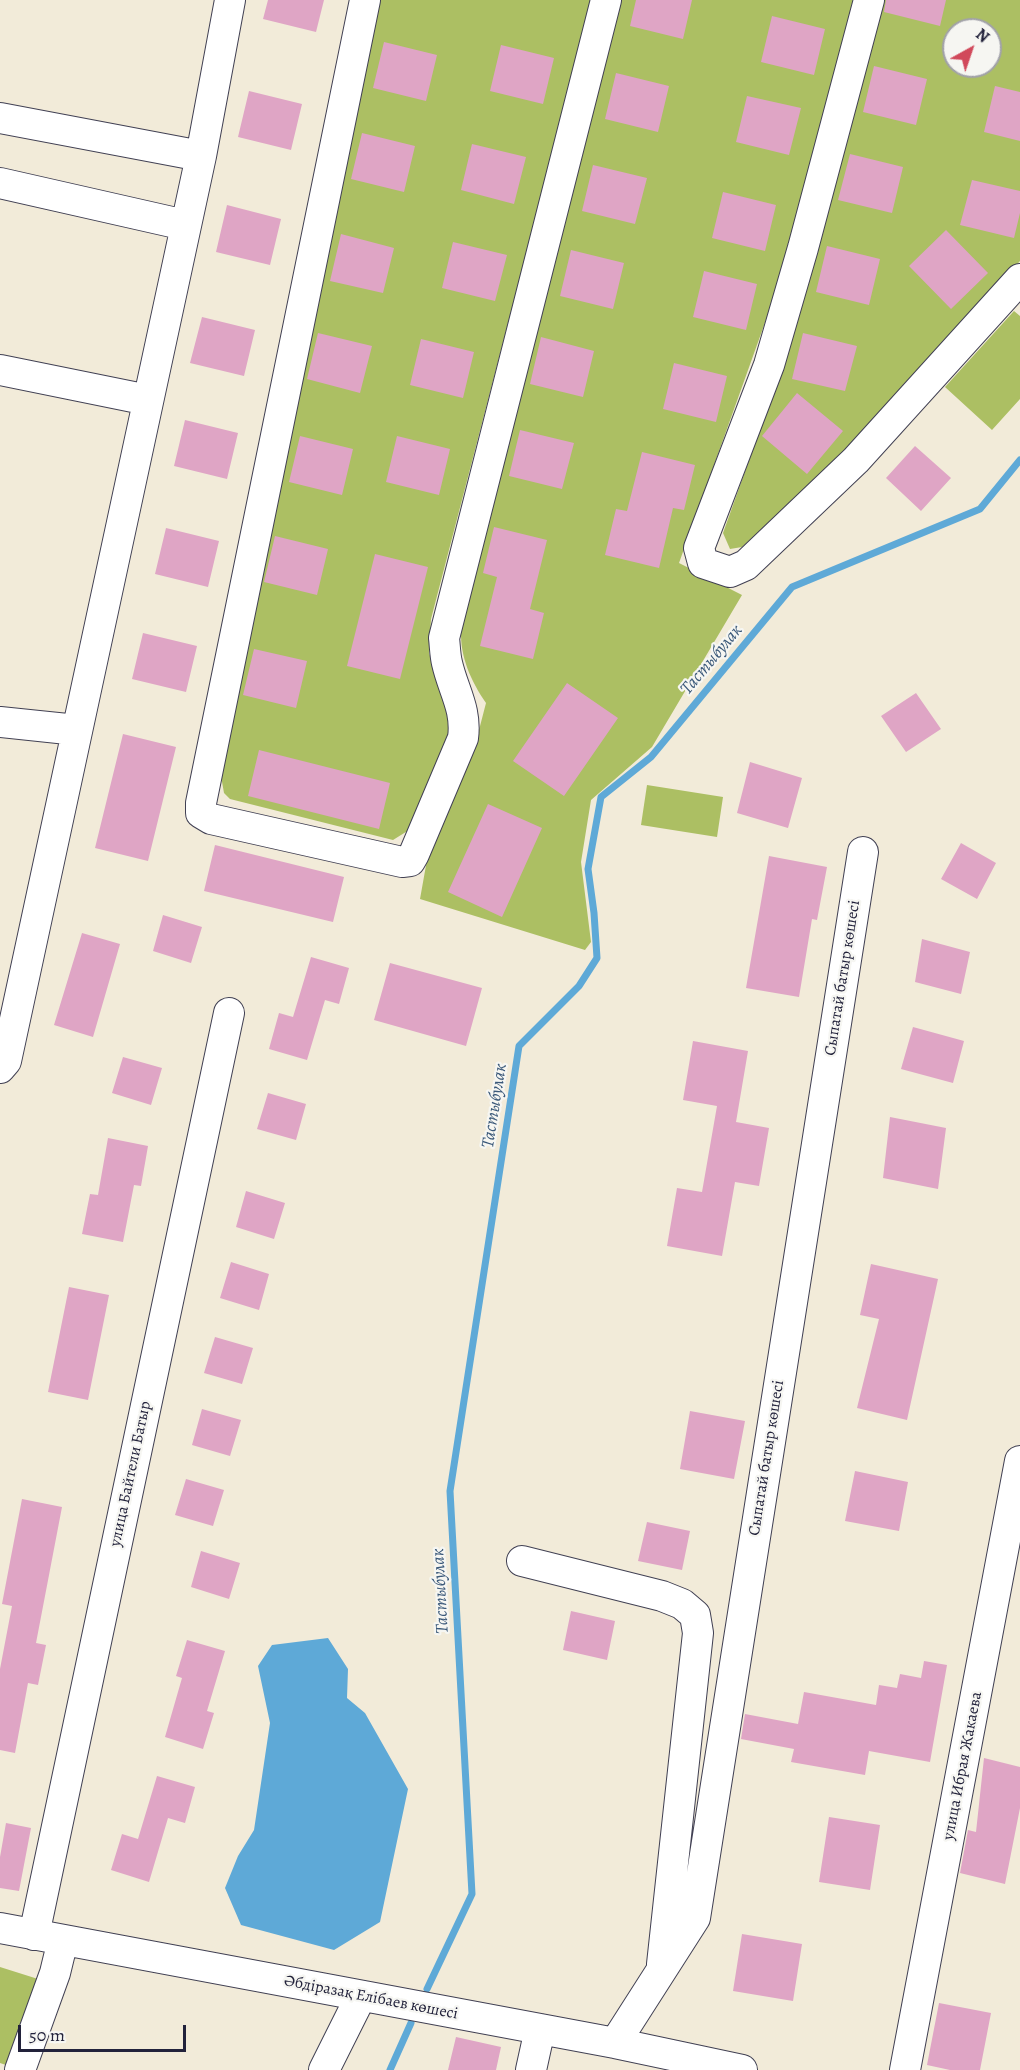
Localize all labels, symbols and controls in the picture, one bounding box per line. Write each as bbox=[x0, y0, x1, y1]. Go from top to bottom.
north arrow bbox=[942, 18, 1002, 78]
text: N bbox=[971, 24, 994, 48]
water label: Тастыбулак bbox=[676, 620, 748, 700]
street label: Сыпатай батыр көшесі bbox=[821, 899, 865, 1057]
water label: Тастыбулак bbox=[478, 1062, 512, 1150]
street label: Сыпатай батыр көшесі bbox=[745, 1379, 789, 1537]
street label: улица Байтели Батыр bbox=[106, 1399, 156, 1549]
water label: Тастыбулак bbox=[428, 1548, 454, 1634]
street label: улица Ибрая Жакаева bbox=[939, 1690, 987, 1842]
street label: Әбдіразақ Елібаев көшесі bbox=[282, 1972, 460, 2024]
scale bar bbox=[21, 2013, 189, 2051]
text: 50 m bbox=[29, 2023, 65, 2047]

